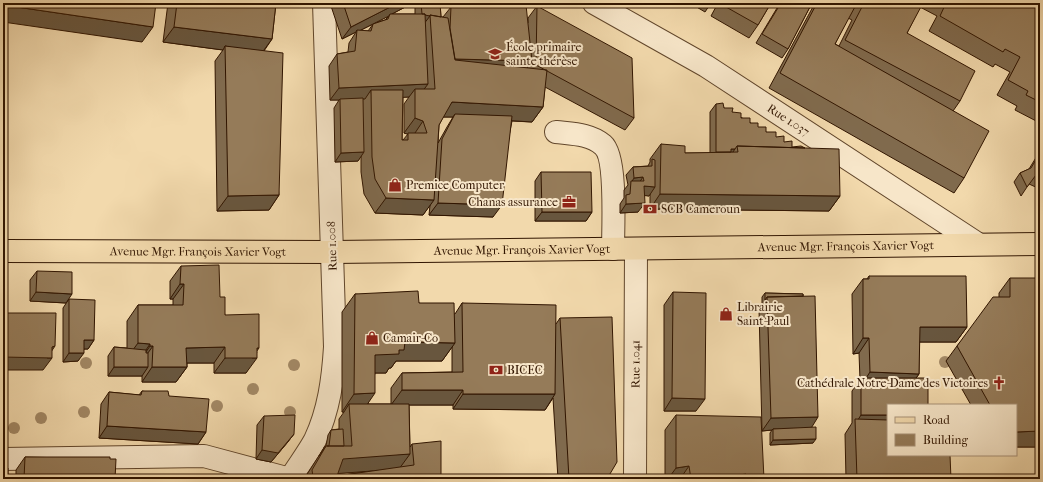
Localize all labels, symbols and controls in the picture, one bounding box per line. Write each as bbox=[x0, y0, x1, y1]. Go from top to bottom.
place label: École primaire sainte thérèse bbox=[506, 39, 582, 68]
school or university icon: École primaire sainte thérèse bbox=[487, 46, 503, 62]
street label: Rue 1.037 bbox=[765, 101, 812, 139]
shop icon: Premice Computer bbox=[387, 177, 403, 193]
place label: Premice Computer bbox=[406, 178, 505, 192]
office icon: Chanas assurance bbox=[561, 194, 577, 210]
place label: Chanas assurance bbox=[468, 195, 558, 209]
bank icon: SCB Cameroun bbox=[642, 201, 658, 217]
place label: SCB Cameroun bbox=[661, 202, 740, 216]
street label: Rue 1.008 bbox=[324, 221, 340, 271]
street label: Avenue Mgr. François Xavier Vogt bbox=[757, 238, 935, 254]
street label: Avenue Mgr. François Xavier Vogt bbox=[433, 242, 611, 258]
street label: Avenue Mgr. François Xavier Vogt bbox=[109, 244, 287, 260]
place label: Librairie Saint-Paul bbox=[737, 300, 790, 328]
shop icon: Librairie Saint-Paul bbox=[718, 306, 734, 322]
shop icon: Camair-Co bbox=[364, 330, 380, 346]
place label: Camair-Co bbox=[383, 331, 438, 345]
street label: Rue 1.041 bbox=[628, 340, 643, 388]
bank icon: BICEC bbox=[488, 362, 504, 378]
place label: BICEC bbox=[507, 363, 543, 377]
church icon: Cathédrale Notre-Dame des Victoires bbox=[991, 375, 1007, 391]
place label: Cathédrale Notre-Dame des Victoires bbox=[797, 376, 989, 390]
legend bbox=[887, 404, 1017, 456]
text: Road bbox=[923, 413, 950, 427]
text: Building bbox=[923, 433, 968, 447]

